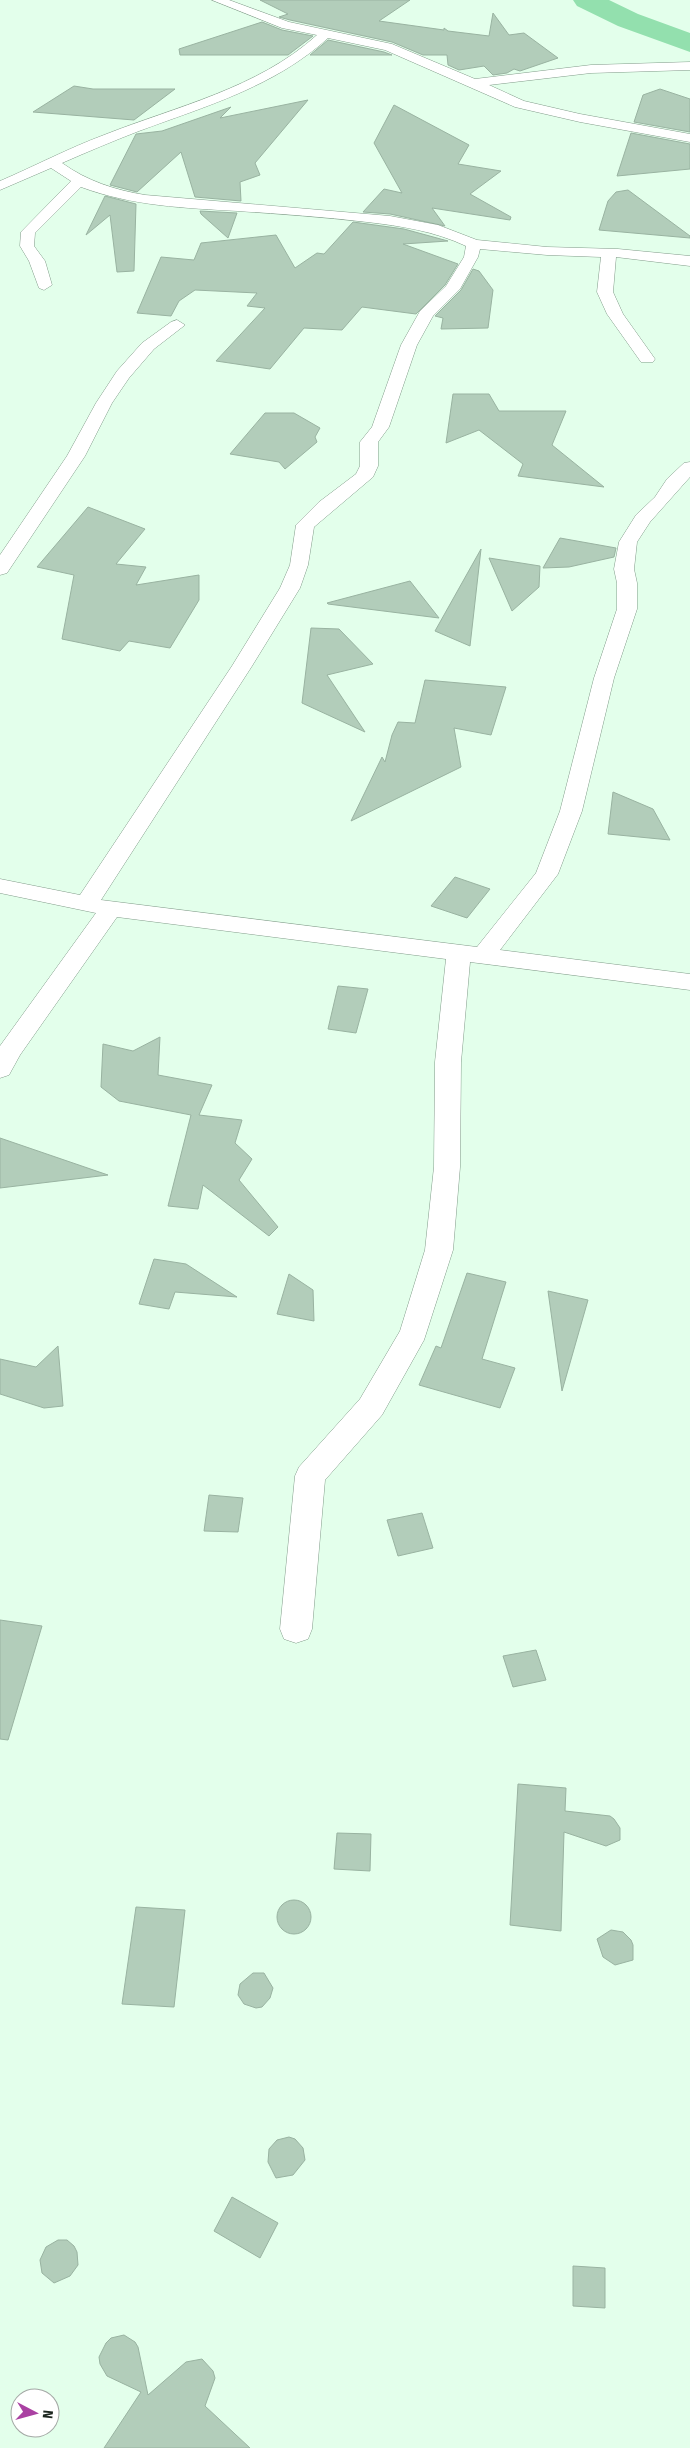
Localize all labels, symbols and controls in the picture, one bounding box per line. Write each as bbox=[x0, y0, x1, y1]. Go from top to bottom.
north arrow bbox=[10, 2388, 60, 2438]
text: N bbox=[39, 2409, 56, 2419]

